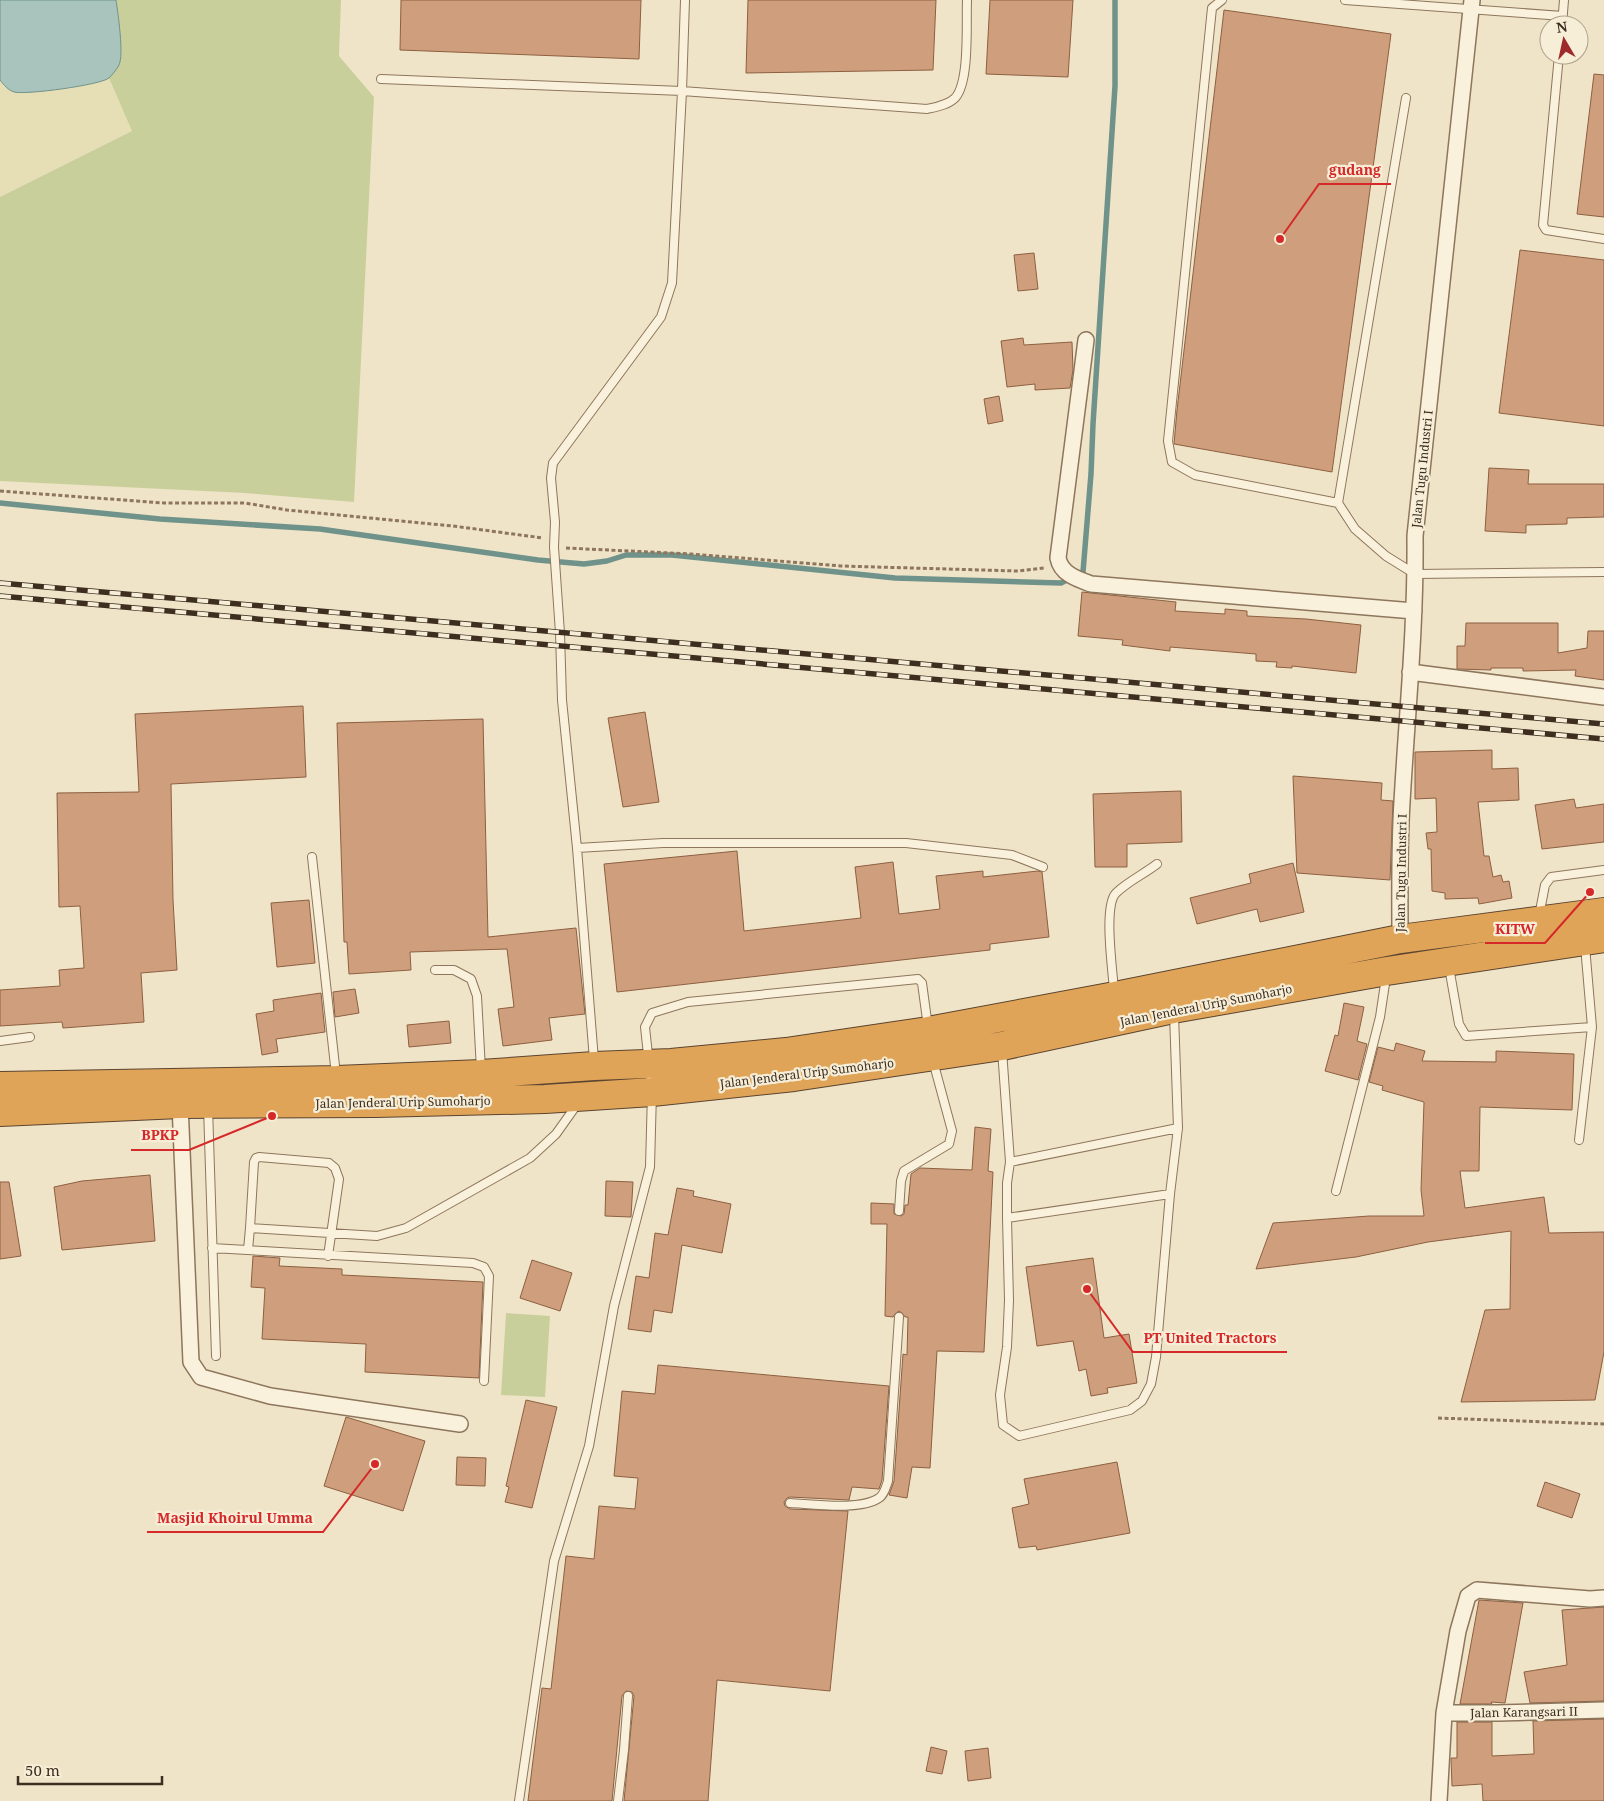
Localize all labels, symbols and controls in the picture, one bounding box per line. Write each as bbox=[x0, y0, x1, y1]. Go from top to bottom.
north arrow bbox=[1539, 15, 1589, 65]
text: N bbox=[1555, 16, 1569, 37]
callout: gudang bbox=[1319, 155, 1391, 184]
text: gudang bbox=[1329, 160, 1381, 179]
street label: Jalan Tugu Industri I bbox=[1407, 409, 1437, 530]
street label: Jalan Tugu Industri I bbox=[1391, 814, 1411, 933]
callout: KITW bbox=[1485, 914, 1545, 943]
text: KITW bbox=[1495, 919, 1535, 938]
street label: Jalan Jenderal Urip Sumoharjo bbox=[1117, 980, 1294, 1030]
street label: Jalan Jenderal Urip Sumoharjo bbox=[718, 1054, 895, 1092]
street label: Jalan Jenderal Urip Sumoharjo bbox=[314, 1092, 491, 1112]
callout: BPKP bbox=[131, 1121, 189, 1150]
text: BPKP bbox=[141, 1125, 179, 1144]
callout: PT United Tractors bbox=[1133, 1323, 1287, 1352]
text: PT United Tractors bbox=[1143, 1328, 1277, 1347]
callout: Masjid Khoirul Umma bbox=[147, 1503, 323, 1532]
text: Masjid Khoirul Umma bbox=[157, 1508, 313, 1527]
street label: Jalan Karangsari II bbox=[1469, 1703, 1578, 1721]
scale bar bbox=[18, 1754, 161, 1786]
text: 50 m bbox=[25, 1760, 60, 1780]

